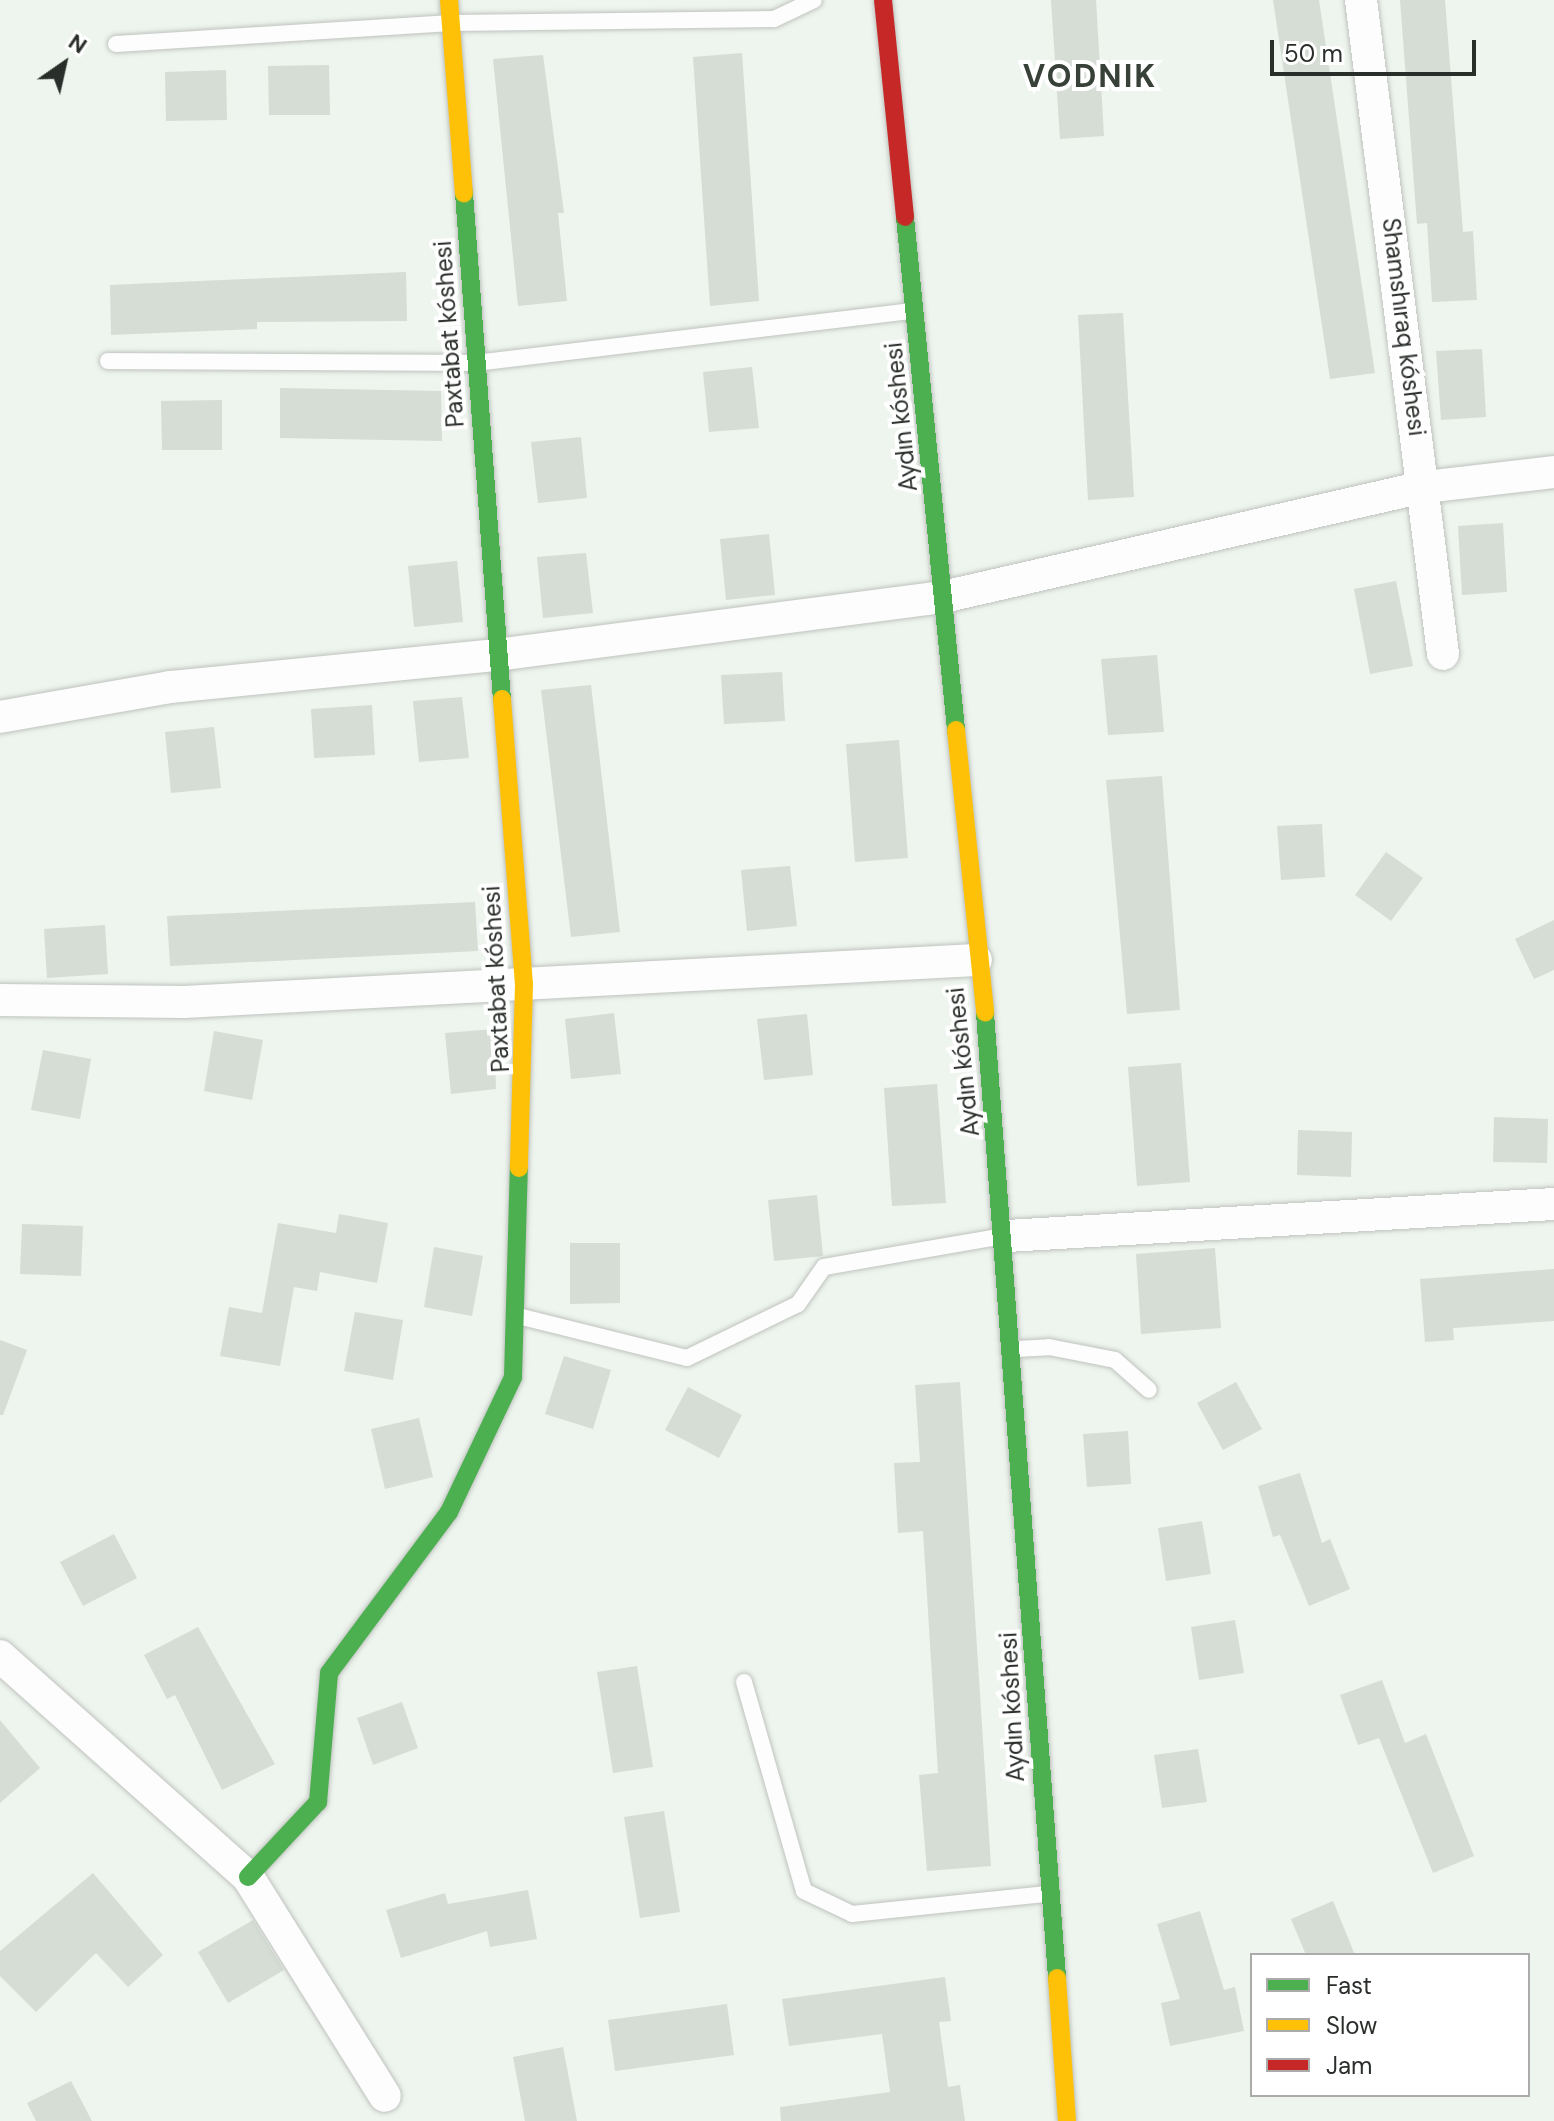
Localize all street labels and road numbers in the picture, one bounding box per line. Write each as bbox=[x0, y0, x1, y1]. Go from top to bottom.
street label: Shamshıraq kóshesi bbox=[1376, 216, 1432, 438]
street label: Paxtabat kóshesi bbox=[428, 240, 470, 428]
street label: Aydın kóshesi bbox=[879, 341, 923, 493]
street label: Paxtabat kóshesi bbox=[477, 885, 515, 1073]
street label: Aydın kóshesi bbox=[941, 986, 985, 1138]
street label: Aydın kóshesi bbox=[994, 1631, 1030, 1783]

